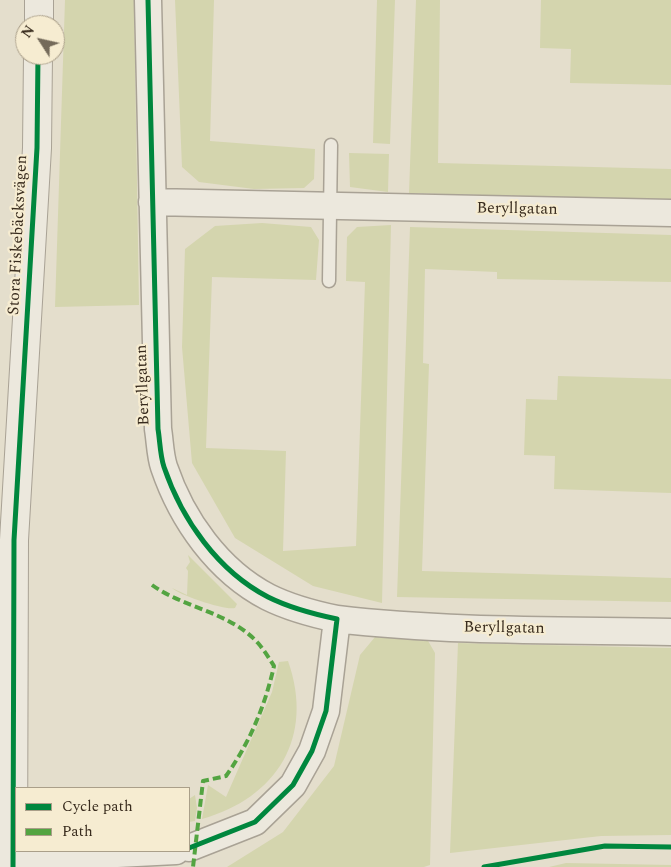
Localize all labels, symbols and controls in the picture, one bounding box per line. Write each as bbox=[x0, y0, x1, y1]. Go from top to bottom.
north arrow bbox=[15, 15, 65, 65]
text: N bbox=[16, 21, 40, 42]
street label: Stora Fiskebäcksvägen bbox=[5, 154, 33, 316]
street label: Beryllgatan bbox=[476, 200, 558, 220]
street label: Beryllgatan bbox=[133, 344, 155, 426]
street label: Beryllgatan bbox=[463, 619, 545, 639]
legend bbox=[15, 787, 190, 852]
text: Cycle path bbox=[62, 795, 133, 818]
text: Path bbox=[62, 820, 93, 843]

